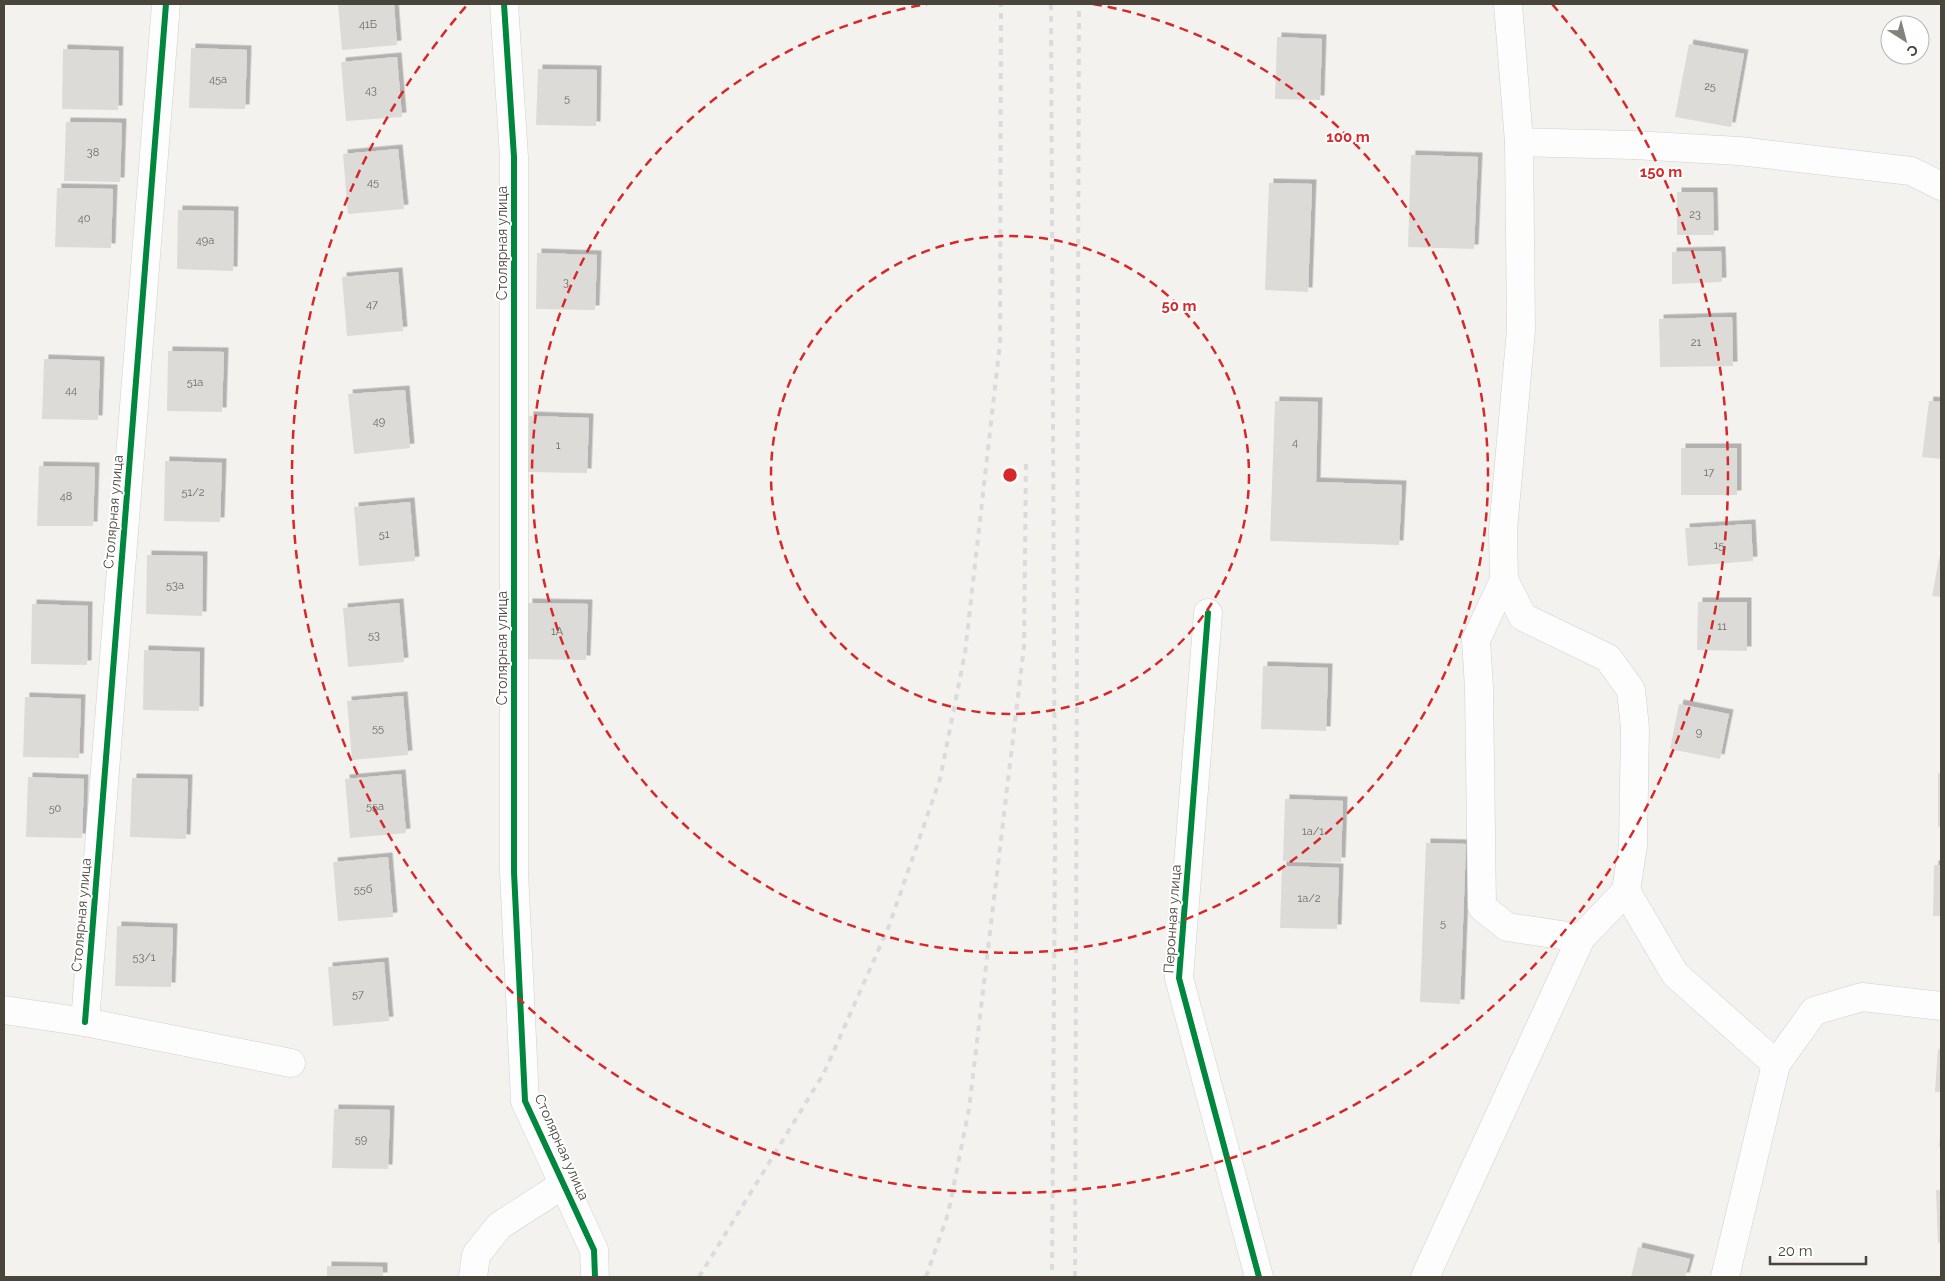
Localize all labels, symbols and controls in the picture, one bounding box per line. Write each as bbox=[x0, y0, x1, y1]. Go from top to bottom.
north arrow bbox=[1880, 15, 1930, 65]
house number: 41Б bbox=[359, 18, 377, 31]
text: С bbox=[1904, 41, 1921, 60]
house number: 45а bbox=[209, 73, 227, 86]
house number: 25 bbox=[1704, 80, 1716, 93]
house number: 43 bbox=[365, 84, 377, 97]
house number: 5 bbox=[564, 92, 570, 105]
text: 100 m bbox=[1326, 128, 1370, 146]
house number: 38 bbox=[87, 146, 99, 159]
text: 150 m bbox=[1640, 163, 1682, 181]
house number: 45 bbox=[367, 176, 379, 189]
street label: Столярная улица bbox=[494, 186, 510, 300]
house number: 23 bbox=[1689, 208, 1701, 221]
house number: 40 bbox=[78, 212, 91, 225]
house number: 49а bbox=[196, 234, 214, 247]
house number: 3 bbox=[563, 276, 569, 289]
text: 50 m bbox=[1161, 297, 1197, 315]
house number: 47 bbox=[366, 298, 378, 311]
house number: 21 bbox=[1691, 336, 1702, 349]
house number: 51а bbox=[187, 376, 203, 389]
house number: 44 bbox=[65, 384, 77, 397]
house number: 49 bbox=[373, 415, 385, 428]
house number: 4 bbox=[1292, 436, 1298, 449]
house number: 1 bbox=[556, 439, 561, 452]
street label: Столярная улица bbox=[100, 454, 126, 570]
centre of rings bbox=[1001, 466, 1019, 484]
house number: 17 bbox=[1704, 466, 1714, 479]
house number: 51/2 bbox=[182, 486, 205, 499]
house number: 48 bbox=[60, 490, 72, 503]
house number: 51 bbox=[379, 528, 390, 541]
house number: 15 bbox=[1714, 539, 1724, 552]
house number: 53а bbox=[166, 579, 184, 592]
street label: Столярная улица bbox=[494, 591, 510, 705]
house number: 11 bbox=[1717, 620, 1727, 633]
house number: 1А bbox=[551, 625, 564, 638]
house number: 53 bbox=[368, 629, 380, 642]
house number: 55 bbox=[372, 722, 384, 735]
house number: 9 bbox=[1696, 726, 1702, 739]
house number: 55а bbox=[366, 800, 384, 813]
house number: 50 bbox=[49, 802, 62, 815]
house number: 1а/1 bbox=[1302, 825, 1324, 838]
street label: Столярная улица bbox=[68, 857, 94, 973]
street label: Перонная улица bbox=[1160, 864, 1184, 974]
house number: 55б bbox=[354, 883, 373, 896]
house number: 1а/2 bbox=[1298, 892, 1321, 905]
house number: 5 bbox=[1440, 917, 1446, 930]
house number: 53/1 bbox=[133, 951, 156, 964]
house number: 57 bbox=[352, 988, 364, 1001]
street label: Столярная улица bbox=[531, 1092, 593, 1202]
house number: 59 bbox=[355, 1133, 367, 1146]
scale bar bbox=[1770, 1234, 1866, 1266]
text: 20 m bbox=[1778, 1242, 1813, 1260]

